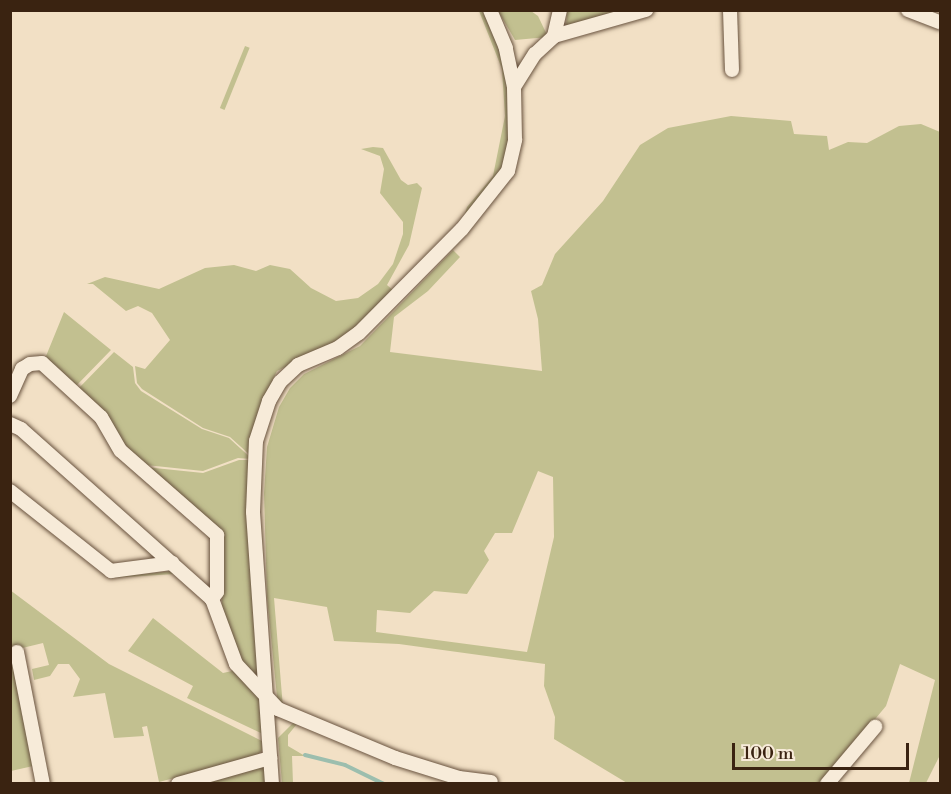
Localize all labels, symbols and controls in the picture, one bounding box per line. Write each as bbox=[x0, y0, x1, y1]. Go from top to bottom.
scale bar bbox=[735, 731, 912, 769]
text: 100 m bbox=[743, 742, 794, 765]

